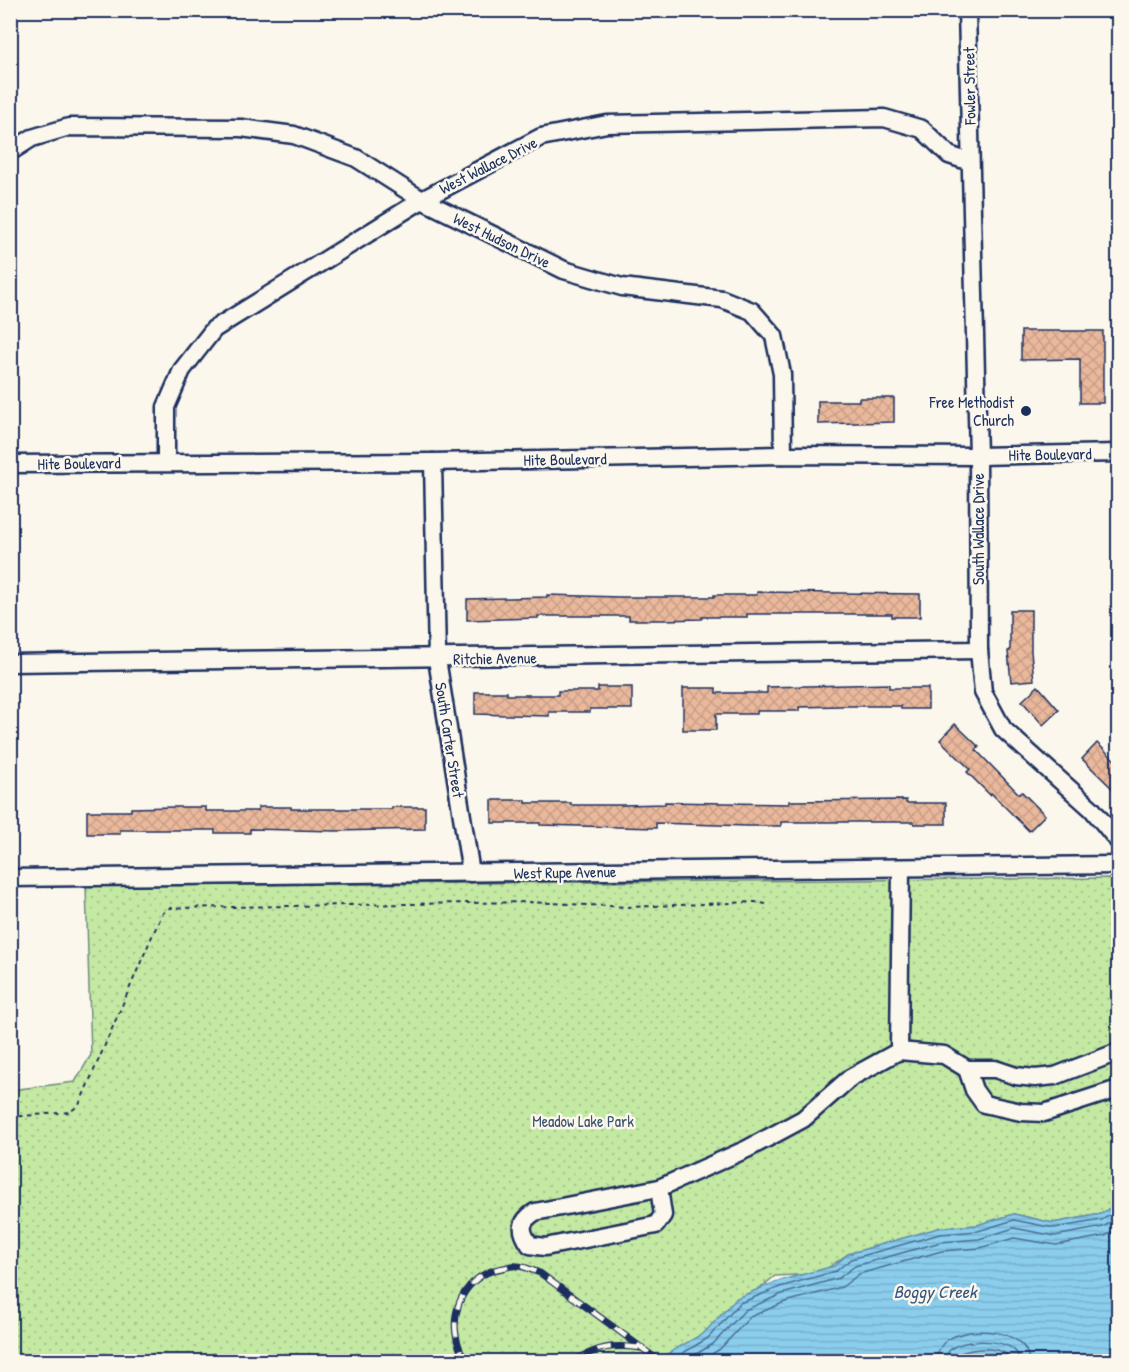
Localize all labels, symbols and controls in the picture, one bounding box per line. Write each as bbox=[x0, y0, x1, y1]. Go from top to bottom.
street label: Fowler Street bbox=[957, 47, 981, 126]
street label: West Wallace Drive bbox=[435, 131, 541, 199]
street label: West Hudson Drive bbox=[450, 207, 555, 273]
place label: Free Methodist Church bbox=[928, 391, 1014, 431]
marker: Free Methodist Church bbox=[1019, 404, 1033, 418]
street label: Hite Boulevard bbox=[1008, 442, 1092, 466]
street label: Hite Boulevard bbox=[523, 447, 607, 471]
street label: Hite Boulevard bbox=[37, 451, 121, 475]
street label: South Wallace Drive bbox=[967, 472, 989, 585]
street label: Ritchie Avenue bbox=[453, 646, 538, 670]
street label: South Carter Street bbox=[430, 681, 470, 800]
street label: West Rupe Avenue bbox=[513, 860, 617, 884]
park label: Meadow Lake Park bbox=[532, 1110, 634, 1132]
water label: Boggy Creek bbox=[894, 1279, 978, 1304]

